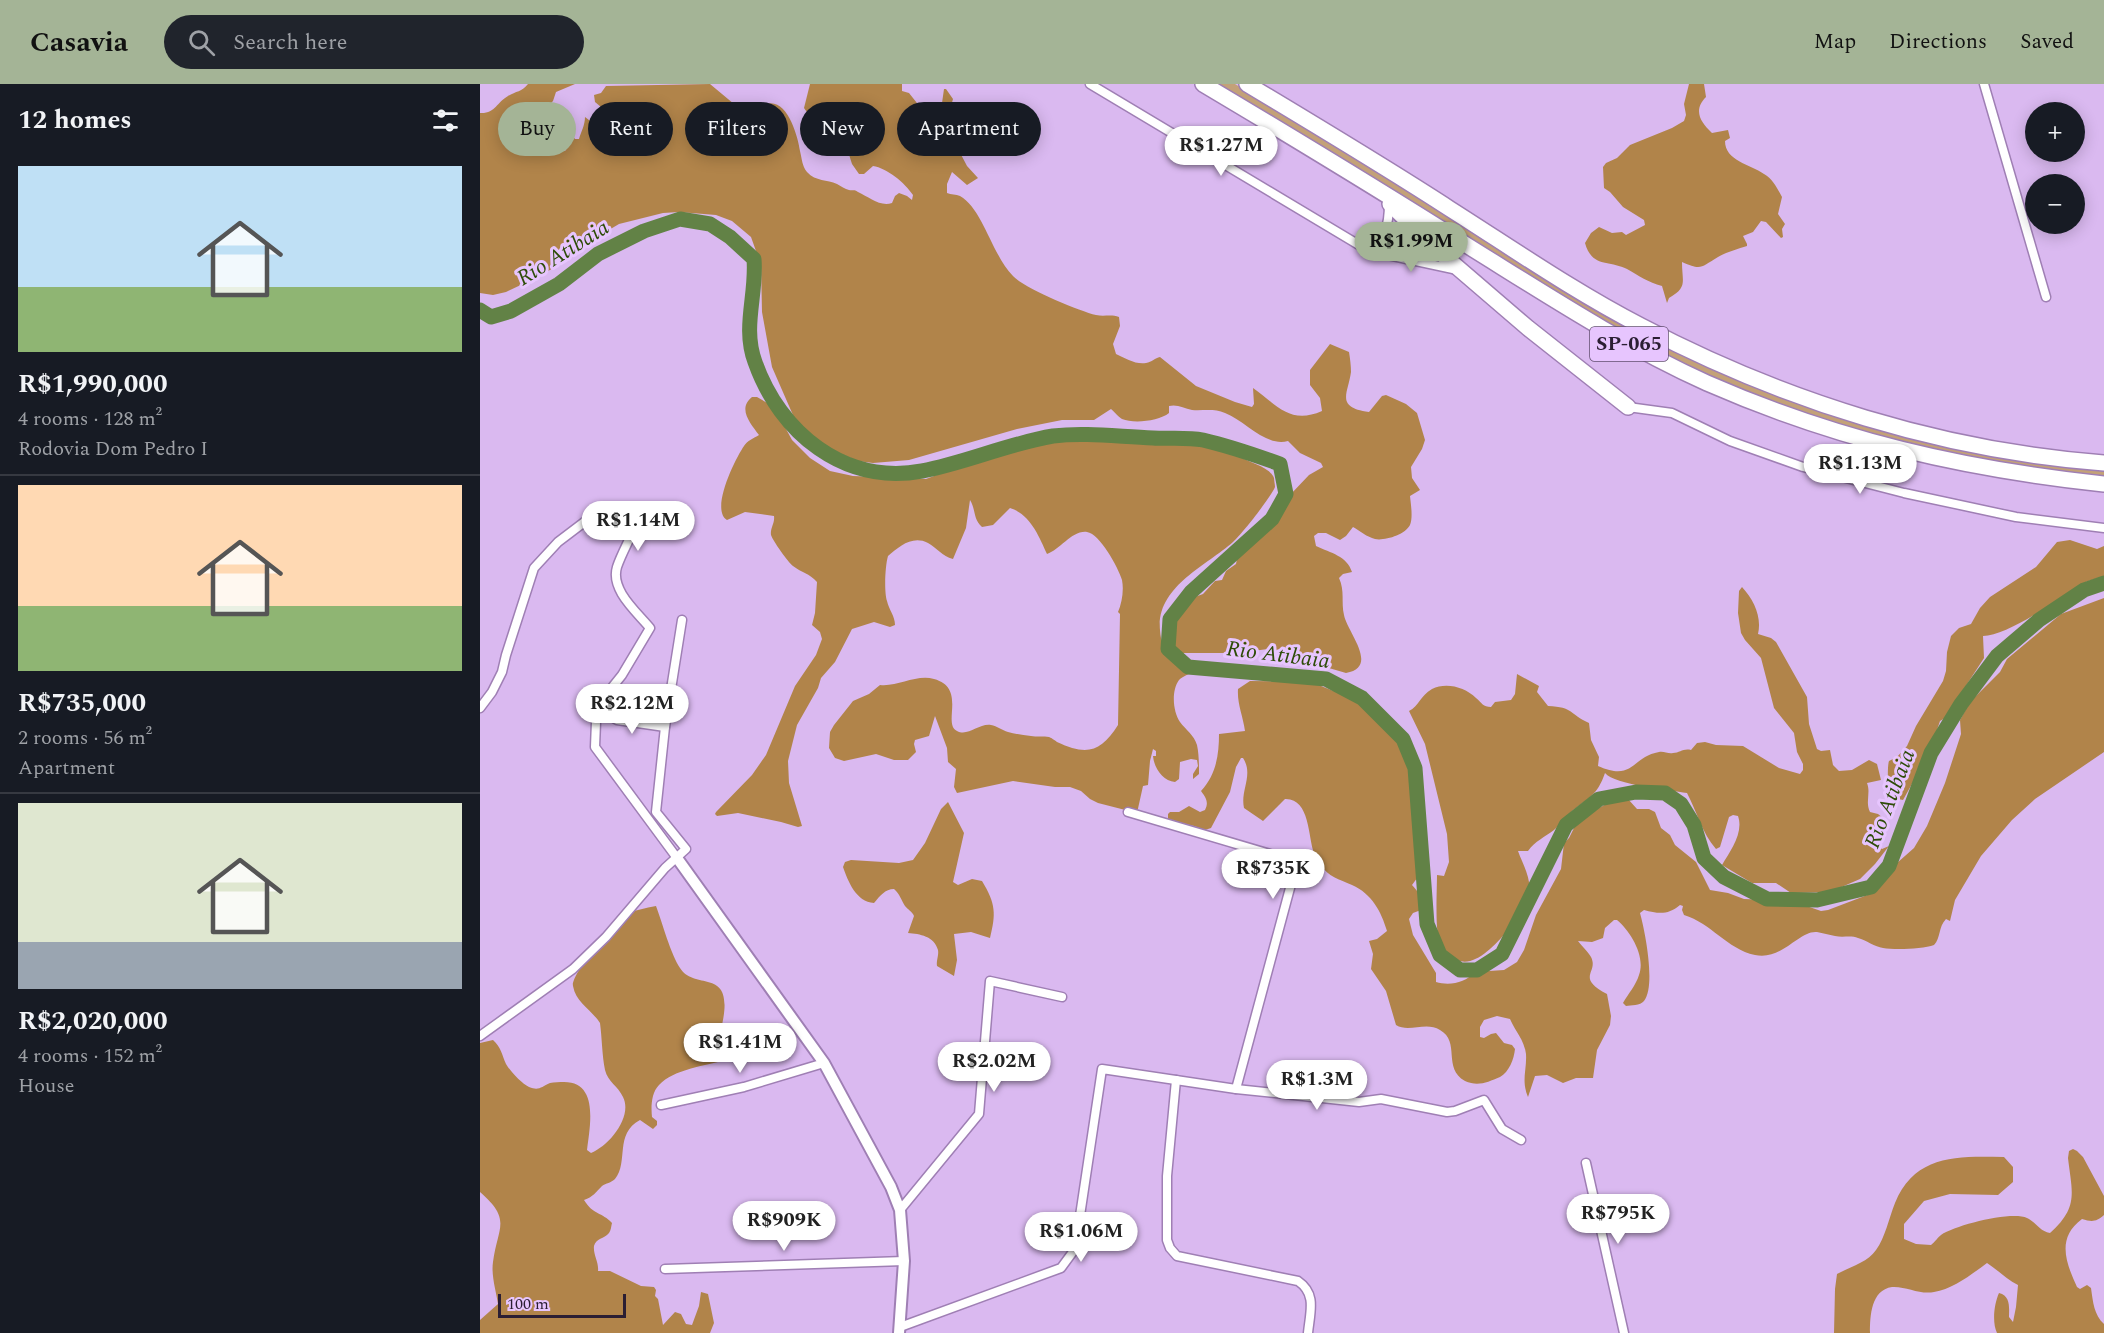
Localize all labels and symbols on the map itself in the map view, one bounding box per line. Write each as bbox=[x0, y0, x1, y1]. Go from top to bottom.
pin: R$1.27M bbox=[1166, 126, 1276, 177]
water label: Rio Atibaia bbox=[510, 211, 616, 295]
pin: R$1.99M bbox=[1356, 222, 1466, 273]
road number: SP-065 bbox=[1590, 327, 1668, 361]
pin: R$1.13M bbox=[1805, 444, 1915, 495]
pin: R$1.14M bbox=[583, 501, 693, 552]
water label: Rio Atibaia bbox=[1224, 632, 1332, 678]
pin: R$2.12M bbox=[577, 684, 687, 735]
water label: Rio Atibaia bbox=[1856, 745, 1924, 853]
pin: R$735K bbox=[1224, 849, 1322, 900]
pin: R$1.41M bbox=[685, 1023, 795, 1074]
pin: R$2.02M bbox=[939, 1042, 1049, 1093]
pin: R$1.3M bbox=[1268, 1060, 1366, 1111]
pin: R$795K bbox=[1569, 1194, 1667, 1245]
pin: R$909K bbox=[735, 1201, 833, 1252]
pin: R$1.06M bbox=[1026, 1212, 1136, 1263]
scale bar bbox=[498, 1291, 626, 1318]

